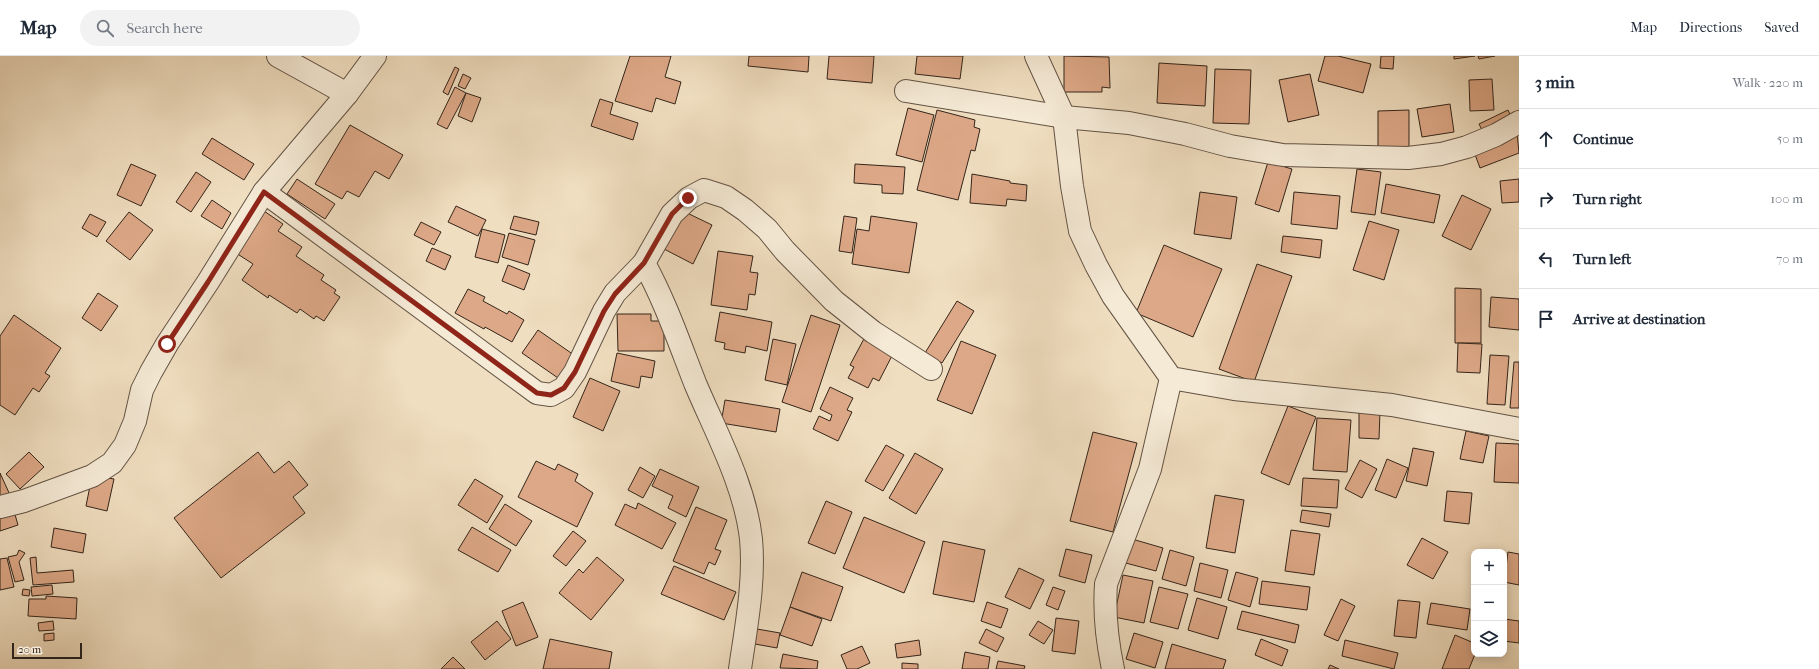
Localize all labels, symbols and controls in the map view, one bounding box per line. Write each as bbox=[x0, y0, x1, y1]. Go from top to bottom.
search box bbox=[80, 10, 360, 46]
text: Map bbox=[20, 17, 56, 39]
icon: search bbox=[94, 17, 116, 39]
text: Search here bbox=[126, 19, 203, 37]
text: Map bbox=[1630, 19, 1657, 36]
text: Directions bbox=[1679, 19, 1742, 36]
text: Saved bbox=[1764, 19, 1799, 36]
text: 3 min bbox=[1535, 72, 1575, 92]
text: Walk · 220 m bbox=[1732, 75, 1803, 90]
icon: ahead bbox=[1535, 128, 1557, 150]
text: Continue bbox=[1573, 130, 1633, 148]
text: 50 m bbox=[1777, 131, 1803, 146]
icon: right bbox=[1535, 188, 1557, 210]
route end bbox=[679, 189, 697, 207]
text: Turn right bbox=[1573, 190, 1642, 208]
text: 100 m bbox=[1770, 191, 1803, 206]
icon: left bbox=[1535, 248, 1557, 270]
text: Turn left bbox=[1573, 250, 1631, 268]
text: 70 m bbox=[1776, 251, 1803, 266]
icon: arrive bbox=[1535, 308, 1557, 330]
text: Arrive at destination bbox=[1573, 310, 1705, 328]
route start bbox=[158, 335, 176, 353]
map controls bbox=[1471, 549, 1507, 657]
button: + bbox=[1471, 549, 1507, 585]
button: − bbox=[1471, 585, 1507, 621]
button: layers bbox=[1471, 621, 1507, 657]
scale bar bbox=[12, 641, 82, 660]
text: 20 m bbox=[18, 643, 41, 656]

